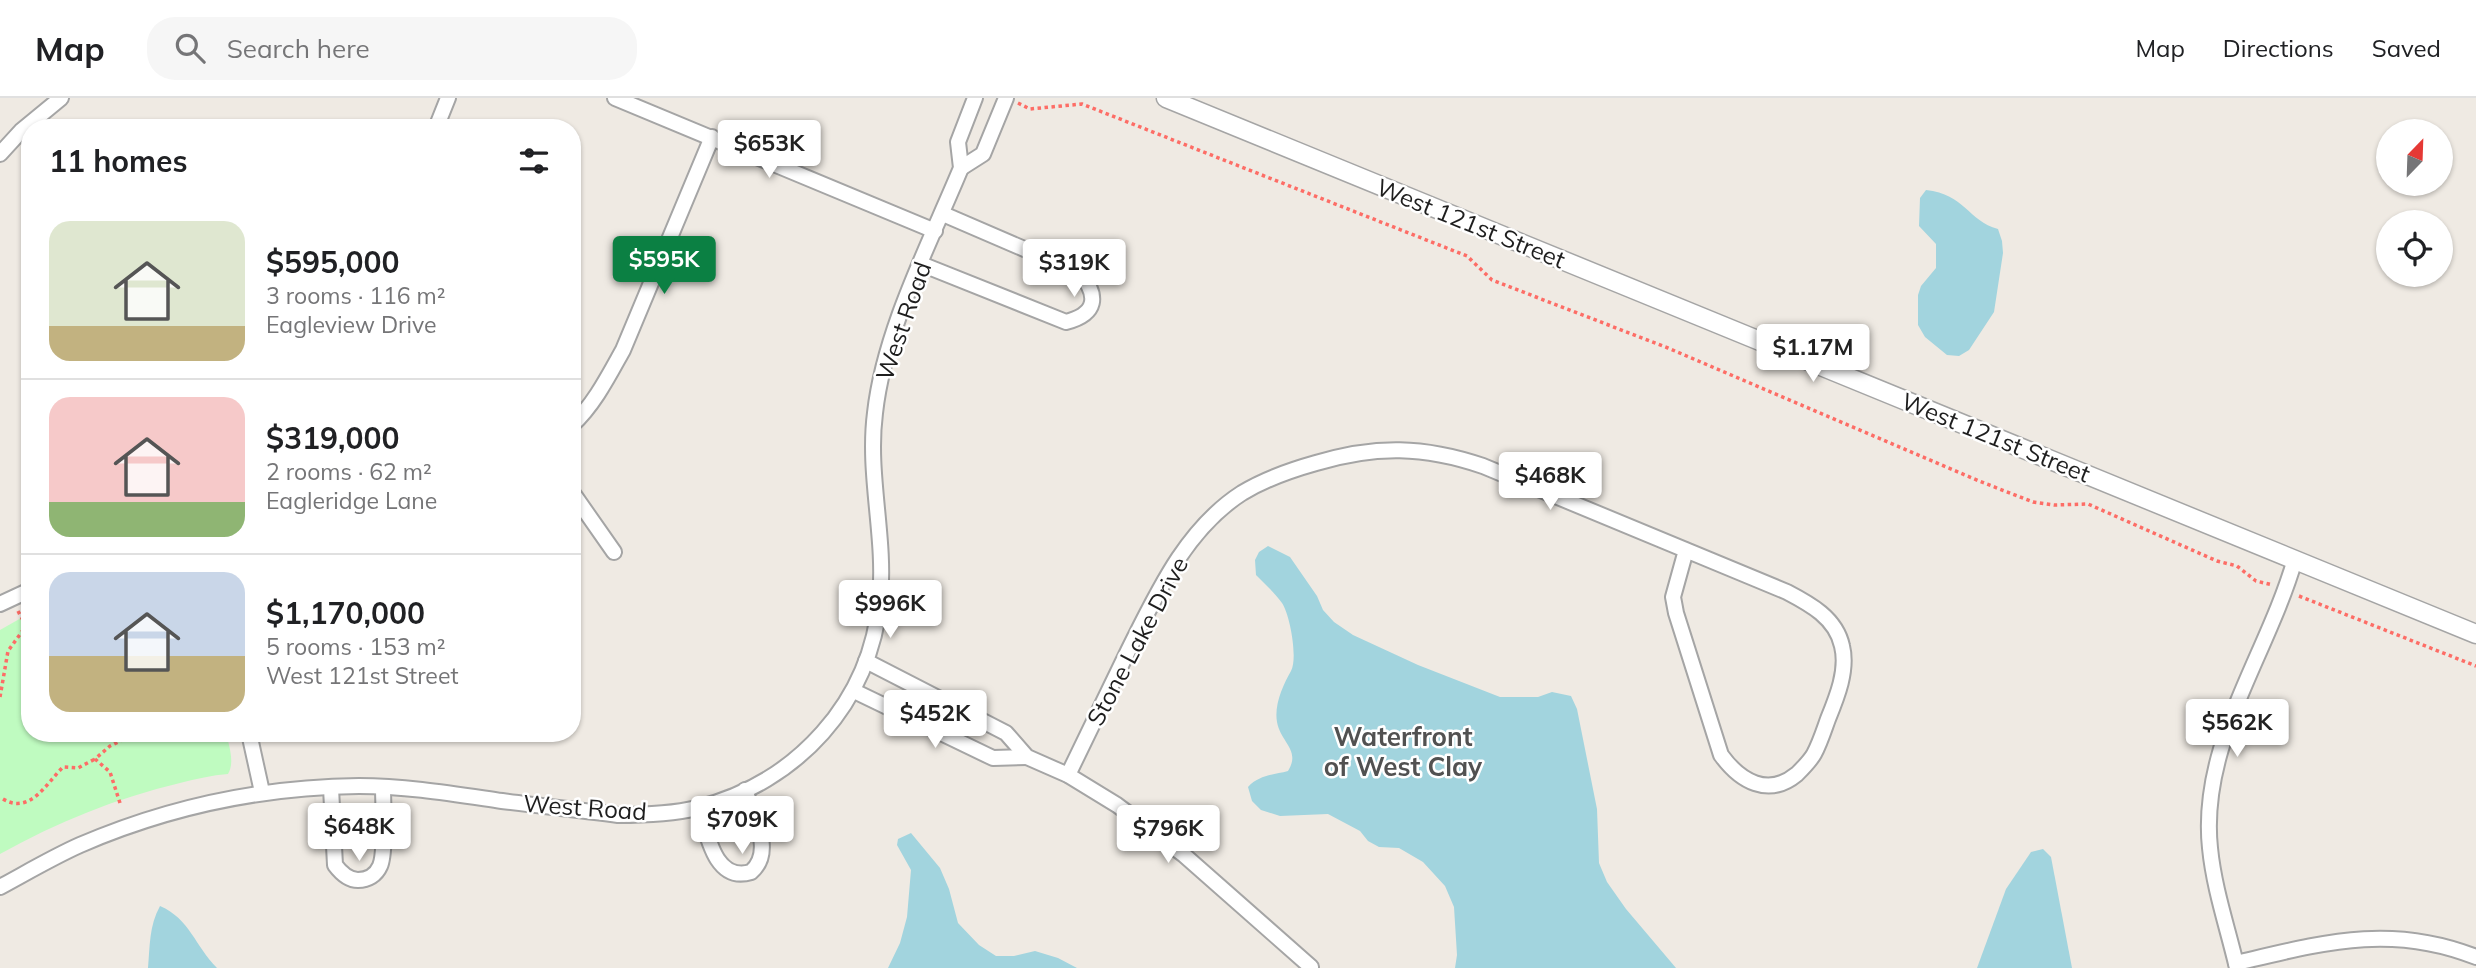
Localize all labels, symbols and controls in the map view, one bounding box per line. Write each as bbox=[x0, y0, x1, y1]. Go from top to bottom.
search box bbox=[147, 17, 637, 80]
text: Map bbox=[35, 28, 105, 69]
icon: search bbox=[171, 29, 209, 67]
text: Search here bbox=[227, 32, 370, 65]
text: Map bbox=[2135, 33, 2185, 63]
text: Directions bbox=[2223, 33, 2334, 63]
text: Saved bbox=[2372, 33, 2441, 63]
north arrow bbox=[2376, 119, 2454, 196]
map controls bbox=[2376, 119, 2453, 287]
pin: $653K bbox=[720, 120, 818, 180]
text: $653K bbox=[734, 128, 804, 157]
text: 11 homes bbox=[49, 142, 188, 180]
icon: filters bbox=[515, 142, 553, 180]
street label: West 121st Street bbox=[1372, 171, 1570, 275]
button: locate bbox=[2376, 210, 2453, 287]
pin: $595K bbox=[615, 236, 713, 296]
pin: $319K bbox=[1025, 240, 1123, 299]
text: $595,000 bbox=[266, 243, 399, 281]
text: $595K bbox=[629, 244, 699, 273]
text: $319K bbox=[1039, 247, 1109, 276]
icon: home bbox=[105, 249, 189, 333]
street label: West Road bbox=[869, 258, 937, 384]
text: 3 rooms · 116 m² bbox=[266, 281, 446, 310]
text: Eagleview Drive bbox=[266, 310, 436, 339]
pin: $1.17M bbox=[1756, 324, 1870, 384]
text: $1.17M bbox=[1773, 332, 1853, 361]
street label: West 121st Street bbox=[1897, 385, 2095, 489]
text: $319,000 bbox=[266, 419, 399, 457]
icon: home bbox=[105, 425, 189, 509]
pin: $468K bbox=[1501, 452, 1599, 512]
text: 2 rooms · 62 m² bbox=[266, 457, 432, 486]
text: $468K bbox=[1515, 460, 1585, 489]
text: Eagleridge Lane bbox=[266, 486, 437, 515]
street label: Stone Lake Drive bbox=[1080, 551, 1194, 731]
pin: $996K bbox=[841, 580, 939, 640]
text: $996K bbox=[855, 588, 925, 617]
text: $1,170,000 bbox=[266, 594, 425, 632]
icon: home bbox=[105, 600, 189, 684]
text: 5 rooms · 153 m² bbox=[266, 632, 446, 661]
text: West 121st Street bbox=[266, 661, 458, 690]
pin: $452K bbox=[886, 690, 984, 750]
text: $452K bbox=[900, 698, 970, 727]
pin: $562K bbox=[2188, 700, 2286, 759]
text: $562K bbox=[2202, 707, 2272, 736]
district label: Waterfront of West Clay bbox=[1324, 720, 1483, 783]
street label: West Road bbox=[522, 788, 648, 826]
pin: $709K bbox=[693, 796, 791, 856]
pin: $648K bbox=[310, 804, 408, 863]
text: $709K bbox=[707, 804, 777, 833]
pin: $796K bbox=[1119, 806, 1217, 865]
text: $648K bbox=[324, 811, 394, 840]
text: $796K bbox=[1133, 813, 1203, 842]

